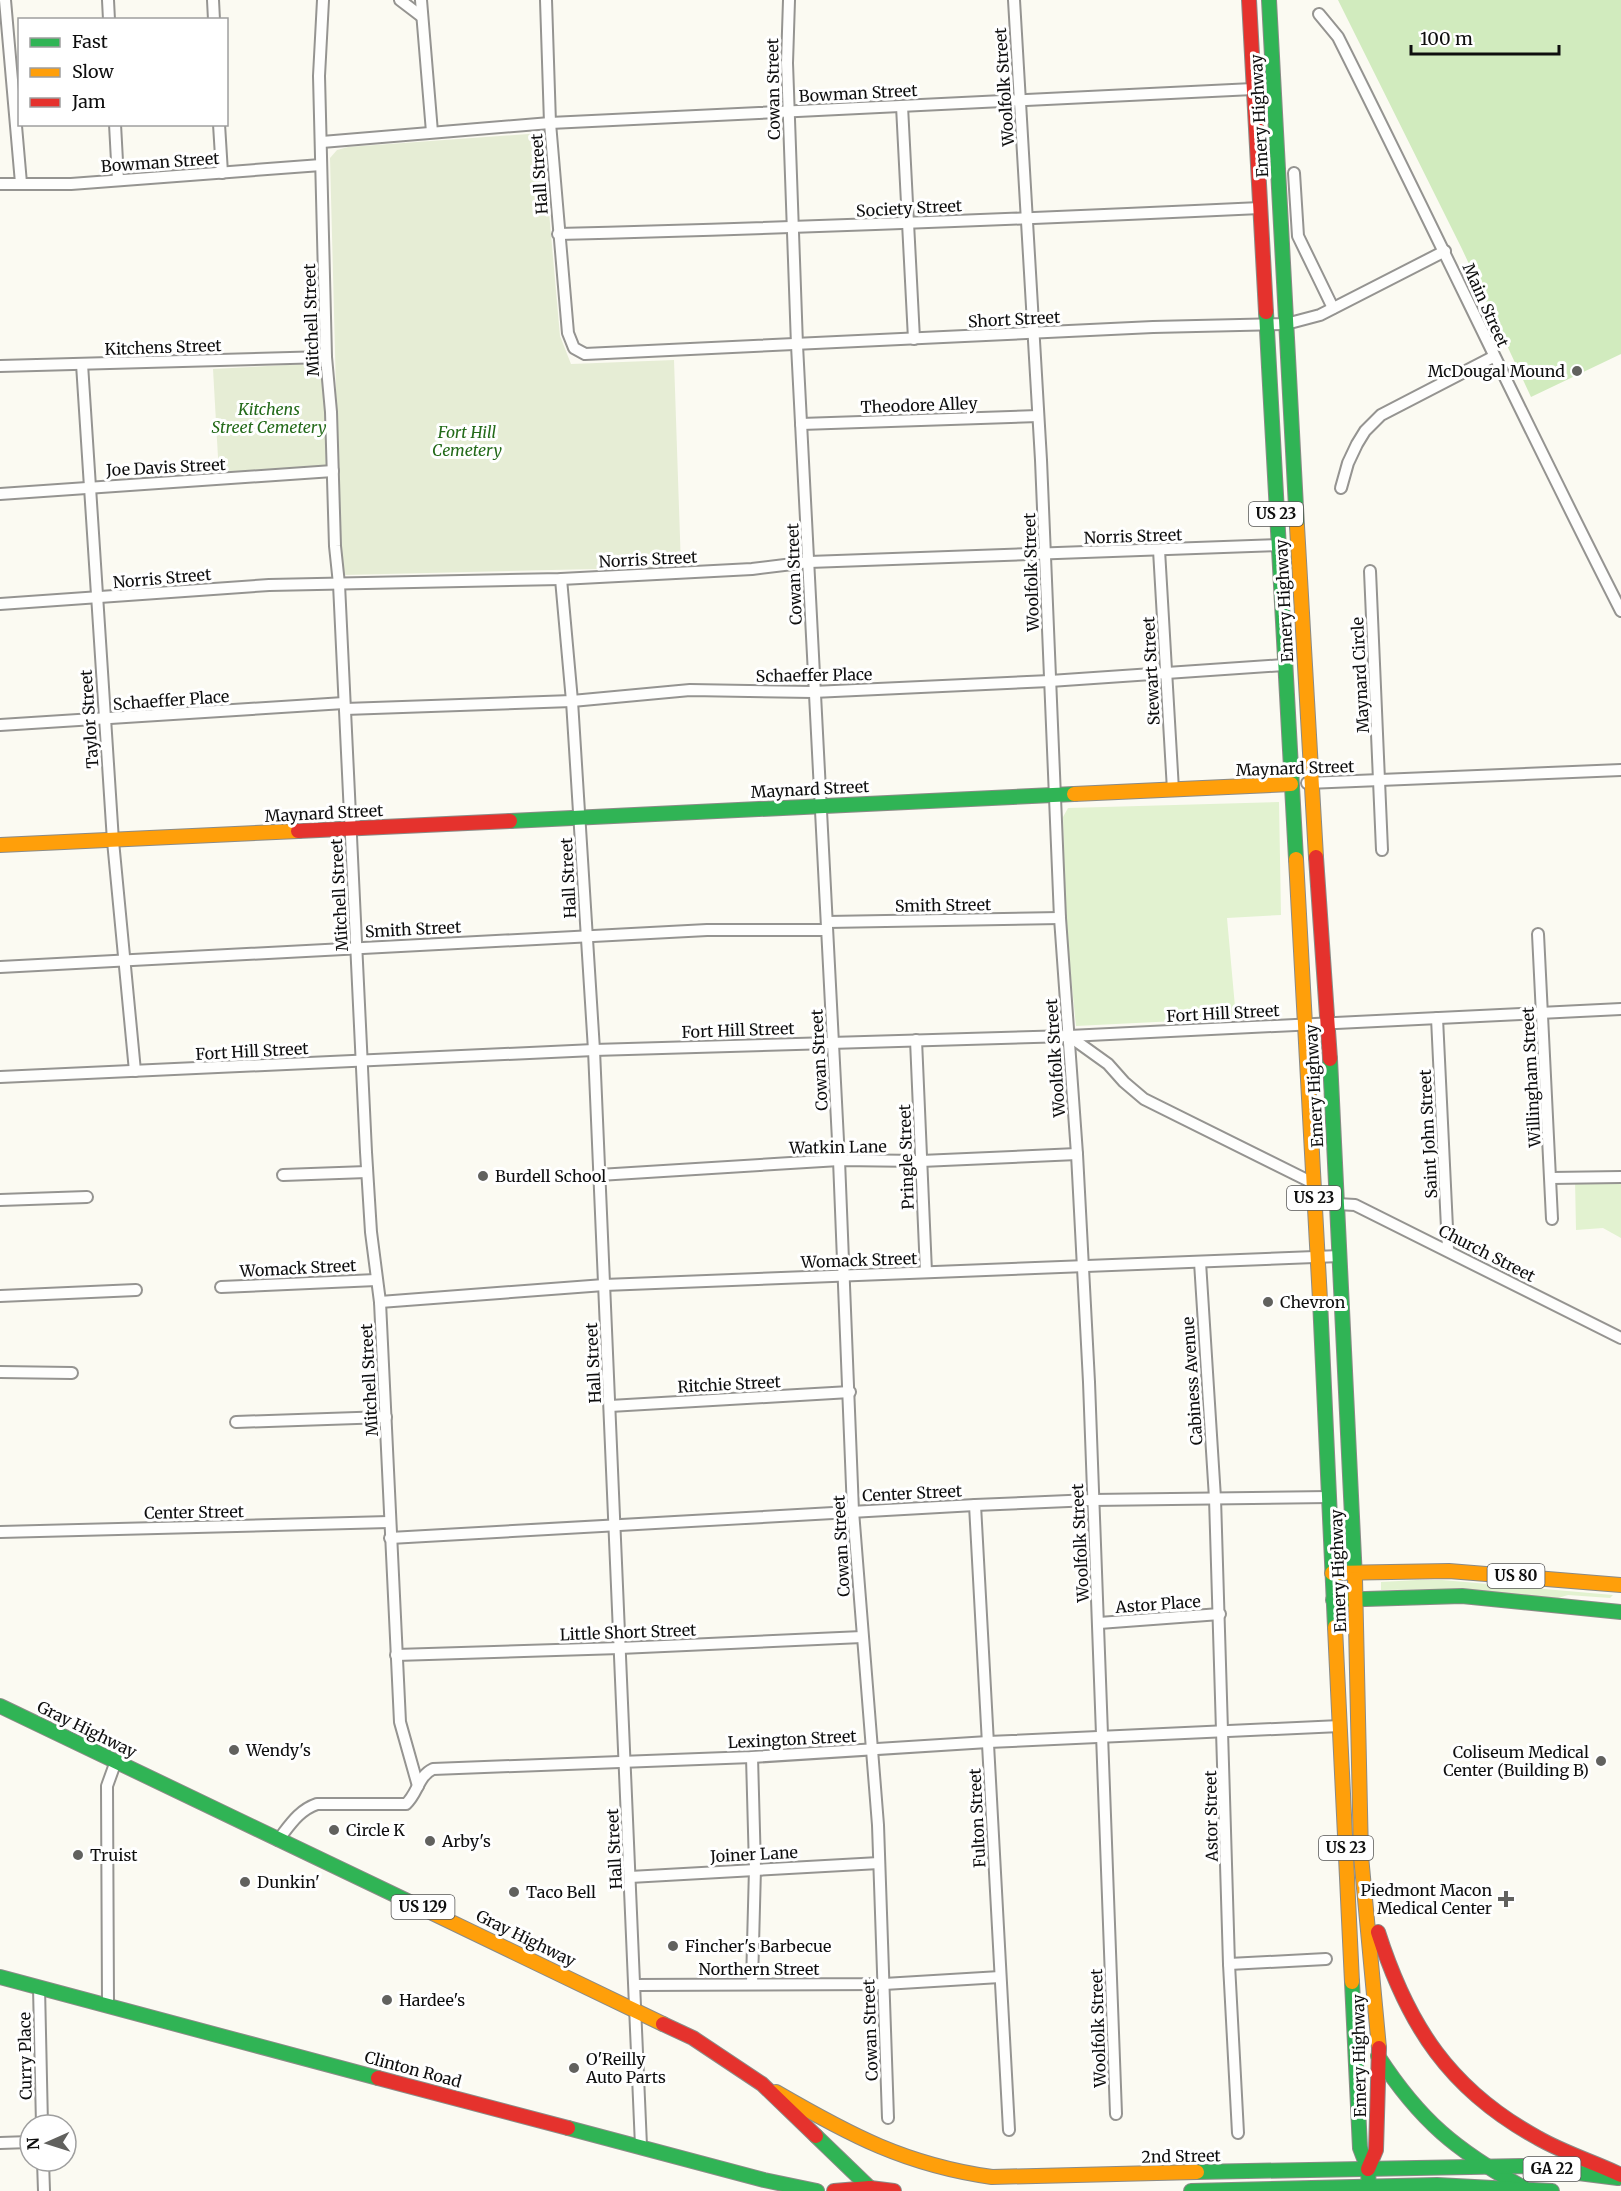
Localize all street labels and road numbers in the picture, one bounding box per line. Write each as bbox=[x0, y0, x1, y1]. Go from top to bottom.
street label: Woolfolk Street bbox=[990, 26, 1018, 148]
street label: Cowan Street bbox=[762, 37, 784, 140]
street label: Emery Highway bbox=[1246, 53, 1272, 178]
street label: Bowman Street bbox=[798, 80, 919, 106]
street label: Hall Street bbox=[526, 132, 552, 215]
street label: Bowman Street bbox=[100, 148, 221, 176]
street label: Society Street bbox=[855, 195, 963, 221]
street label: Main Street bbox=[1459, 260, 1514, 351]
street label: Mitchell Street bbox=[299, 262, 323, 377]
street label: Short Street bbox=[967, 307, 1061, 331]
street label: Kitchens Street bbox=[104, 335, 223, 359]
street label: Theodore Alley bbox=[860, 393, 979, 417]
street label: Joe Davis Street bbox=[105, 454, 227, 480]
road number: US 23 bbox=[1249, 502, 1303, 526]
street label: Woolfolk Street bbox=[1019, 512, 1043, 633]
street label: Cowan Street bbox=[782, 522, 806, 625]
street label: Norris Street bbox=[1083, 524, 1183, 548]
street label: Emery Highway bbox=[1271, 538, 1297, 663]
street label: Norris Street bbox=[598, 546, 699, 572]
street label: Norris Street bbox=[112, 564, 213, 592]
street label: Stewart Street bbox=[1138, 615, 1164, 726]
street label: Maynard Circle bbox=[1347, 616, 1373, 734]
street label: Schaeffer Place bbox=[756, 664, 872, 686]
street label: Taylor Street bbox=[76, 668, 102, 769]
street label: Schaeffer Place bbox=[112, 686, 230, 714]
street label: Maynard Street bbox=[1235, 756, 1355, 780]
street label: Maynard Street bbox=[750, 776, 870, 802]
street label: Maynard Street bbox=[264, 800, 384, 826]
street label: Hall Street bbox=[556, 836, 580, 919]
street label: Mitchell Street bbox=[326, 837, 352, 952]
street label: Smith Street bbox=[895, 894, 992, 916]
street label: Smith Street bbox=[364, 916, 462, 942]
street label: Woolfolk Street bbox=[1041, 997, 1069, 1119]
street label: Fort Hill Street bbox=[1166, 1000, 1281, 1026]
street label: Willingham Street bbox=[1517, 1006, 1545, 1149]
street label: Cowan Street bbox=[806, 1008, 832, 1111]
street label: Fort Hill Street bbox=[681, 1018, 796, 1042]
street label: Emery Highway bbox=[1301, 1023, 1327, 1148]
street label: Fort Hill Street bbox=[195, 1038, 310, 1064]
street label: Saint John Street bbox=[1415, 1068, 1441, 1199]
street label: Pringle Street bbox=[894, 1103, 918, 1210]
street label: Watkin Lane bbox=[788, 1136, 887, 1158]
road number: US 23 bbox=[1287, 1186, 1341, 1210]
street label: Church Street bbox=[1436, 1220, 1539, 1286]
street label: Womack Street bbox=[799, 1248, 918, 1272]
street label: Womack Street bbox=[238, 1255, 358, 1281]
street label: Cabiness Avenue bbox=[1178, 1316, 1206, 1446]
street label: Hall Street bbox=[581, 1321, 605, 1404]
street label: Mitchell Street bbox=[356, 1322, 382, 1437]
street label: Ritchie Street bbox=[677, 1371, 782, 1397]
street label: Center Street bbox=[862, 1480, 963, 1506]
street label: Woolfolk Street bbox=[1067, 1482, 1093, 1604]
street label: Cowan Street bbox=[828, 1494, 854, 1597]
street label: Center Street bbox=[144, 1501, 245, 1523]
street label: Emery Highway bbox=[1326, 1508, 1350, 1633]
road number: US 80 bbox=[1488, 1564, 1544, 1588]
street label: Astor Place bbox=[1114, 1591, 1201, 1617]
street label: Little Short Street bbox=[559, 1620, 697, 1644]
street label: Gray Highway bbox=[34, 1696, 141, 1762]
street label: Lexington Street bbox=[727, 1726, 858, 1752]
street label: Fulton Street bbox=[964, 1767, 990, 1868]
street label: Astor Street bbox=[1200, 1770, 1222, 1863]
street label: Hall Street bbox=[602, 1807, 626, 1890]
road number: US 23 bbox=[1319, 1836, 1373, 1860]
street label: Joiner Lane bbox=[709, 1842, 798, 1866]
road number: US 129 bbox=[392, 1895, 454, 1919]
street label: Gray Highway bbox=[473, 1905, 580, 1971]
street label: Northern Street bbox=[698, 1959, 820, 1979]
street label: Woolfolk Street bbox=[1086, 1968, 1110, 2089]
street label: Cowan Street bbox=[858, 1978, 882, 2081]
street label: Emery Highway bbox=[1348, 1993, 1370, 2118]
street label: Curry Place bbox=[14, 2012, 36, 2100]
street label: Clinton Road bbox=[362, 2046, 464, 2092]
street label: 2nd Street bbox=[1141, 2145, 1222, 2167]
road number: GA 22 bbox=[1524, 2157, 1580, 2181]

